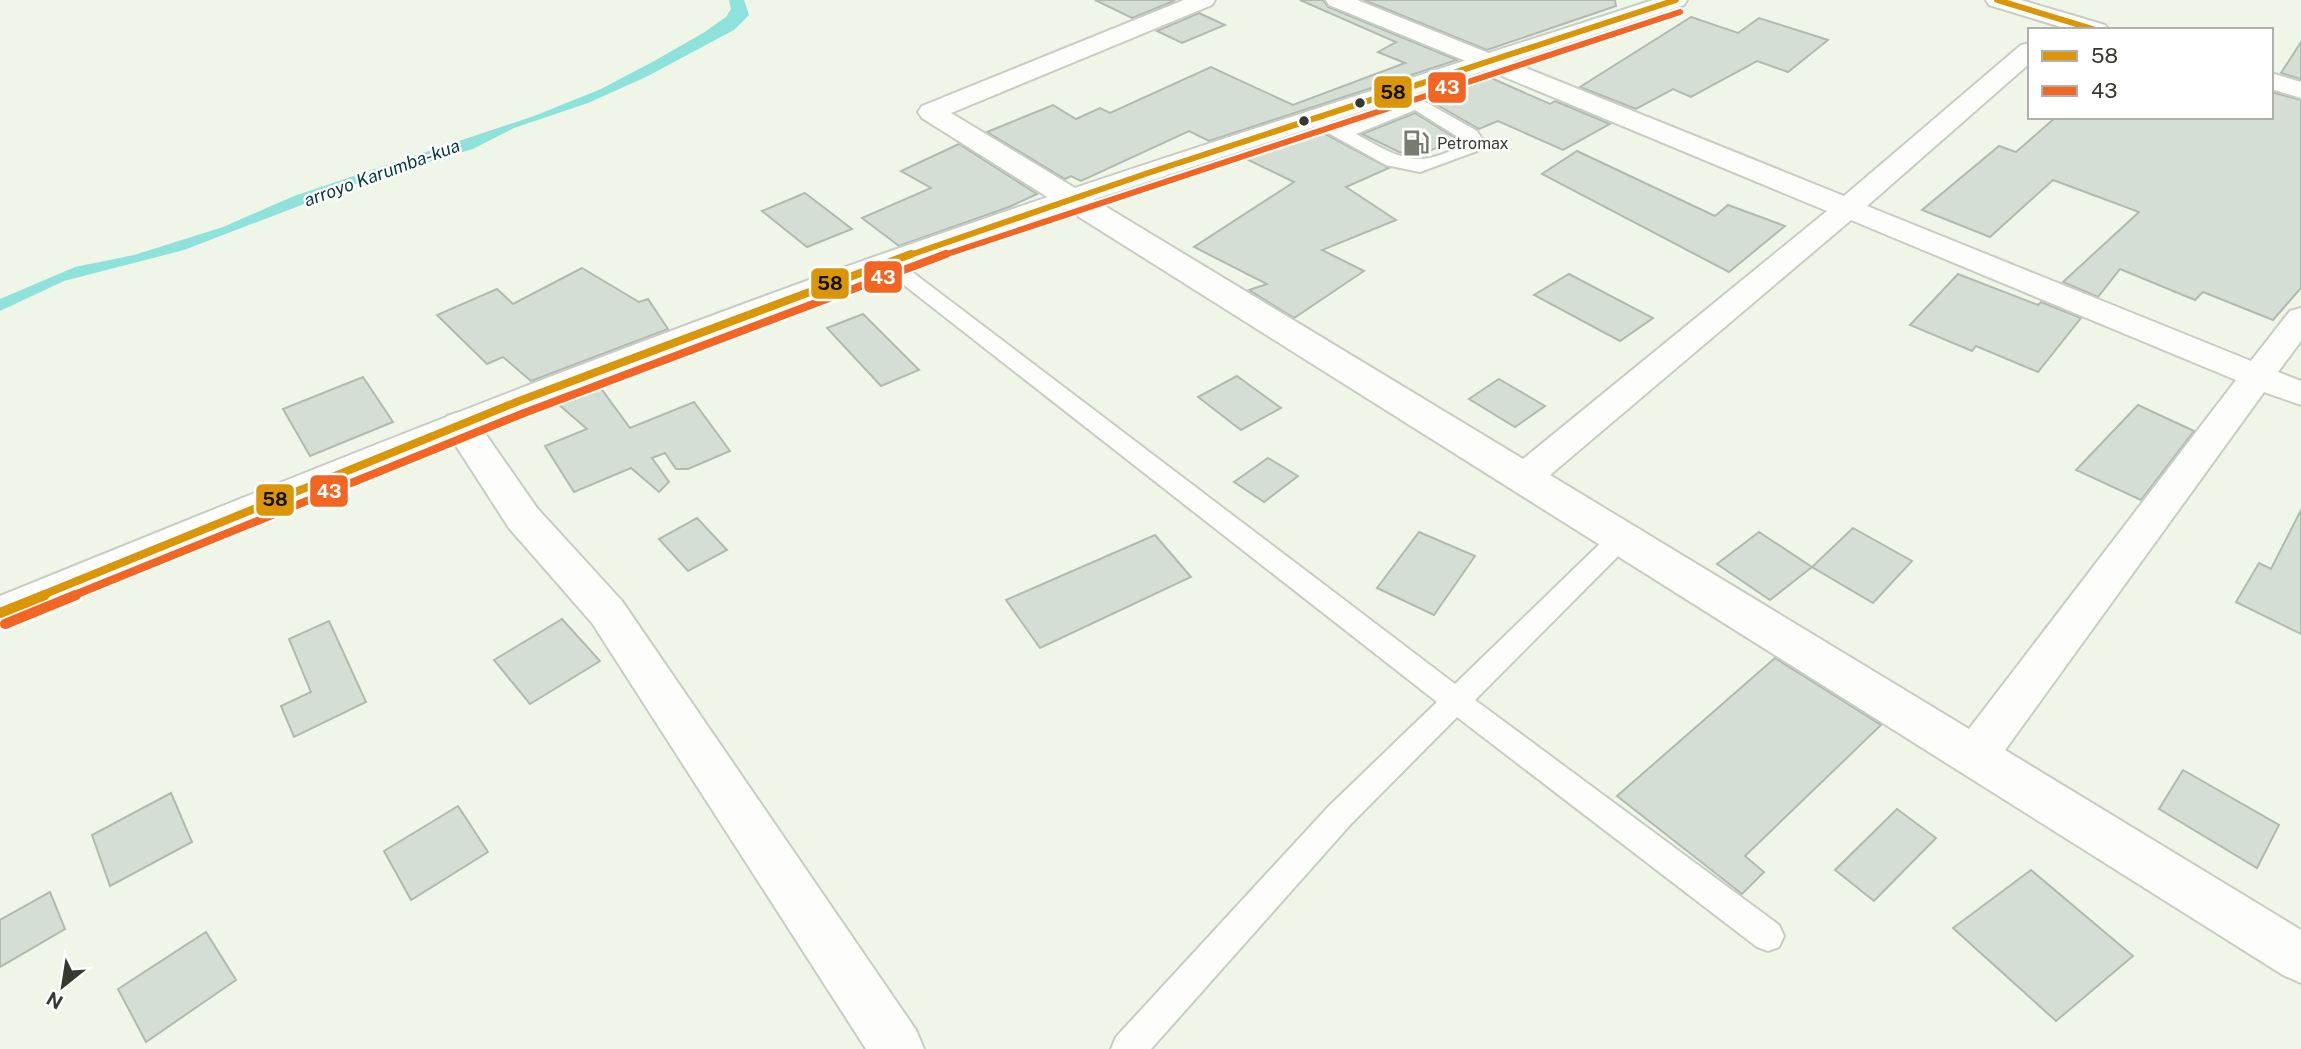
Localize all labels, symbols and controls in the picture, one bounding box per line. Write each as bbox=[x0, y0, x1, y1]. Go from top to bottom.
legend bbox=[2028, 28, 2273, 119]
text: 58 bbox=[2091, 43, 2118, 68]
line badge: 43 bbox=[1427, 71, 1467, 104]
line badge: 58 bbox=[1373, 75, 1413, 109]
text: 43 bbox=[1434, 76, 1460, 98]
text: 43 bbox=[2091, 78, 2117, 103]
text: 58 bbox=[1380, 81, 1406, 103]
unlabelled marker bbox=[1353, 96, 1367, 110]
unlabelled marker bbox=[1297, 114, 1311, 128]
fuel station icon: Petromax bbox=[1401, 128, 1431, 158]
place label: Petromax bbox=[1437, 134, 1509, 153]
water label: arroyo Karumba-kua bbox=[301, 135, 463, 211]
line badge: 43 bbox=[863, 260, 903, 294]
text: 43 bbox=[870, 266, 896, 288]
line badge: 58 bbox=[810, 267, 850, 300]
text: 58 bbox=[817, 272, 843, 294]
line badge: 43 bbox=[309, 474, 349, 508]
text: 43 bbox=[316, 480, 342, 502]
line badge: 58 bbox=[255, 483, 295, 517]
text: 58 bbox=[262, 488, 288, 510]
north arrow bbox=[28, 951, 98, 1021]
text: N bbox=[43, 987, 66, 1014]

